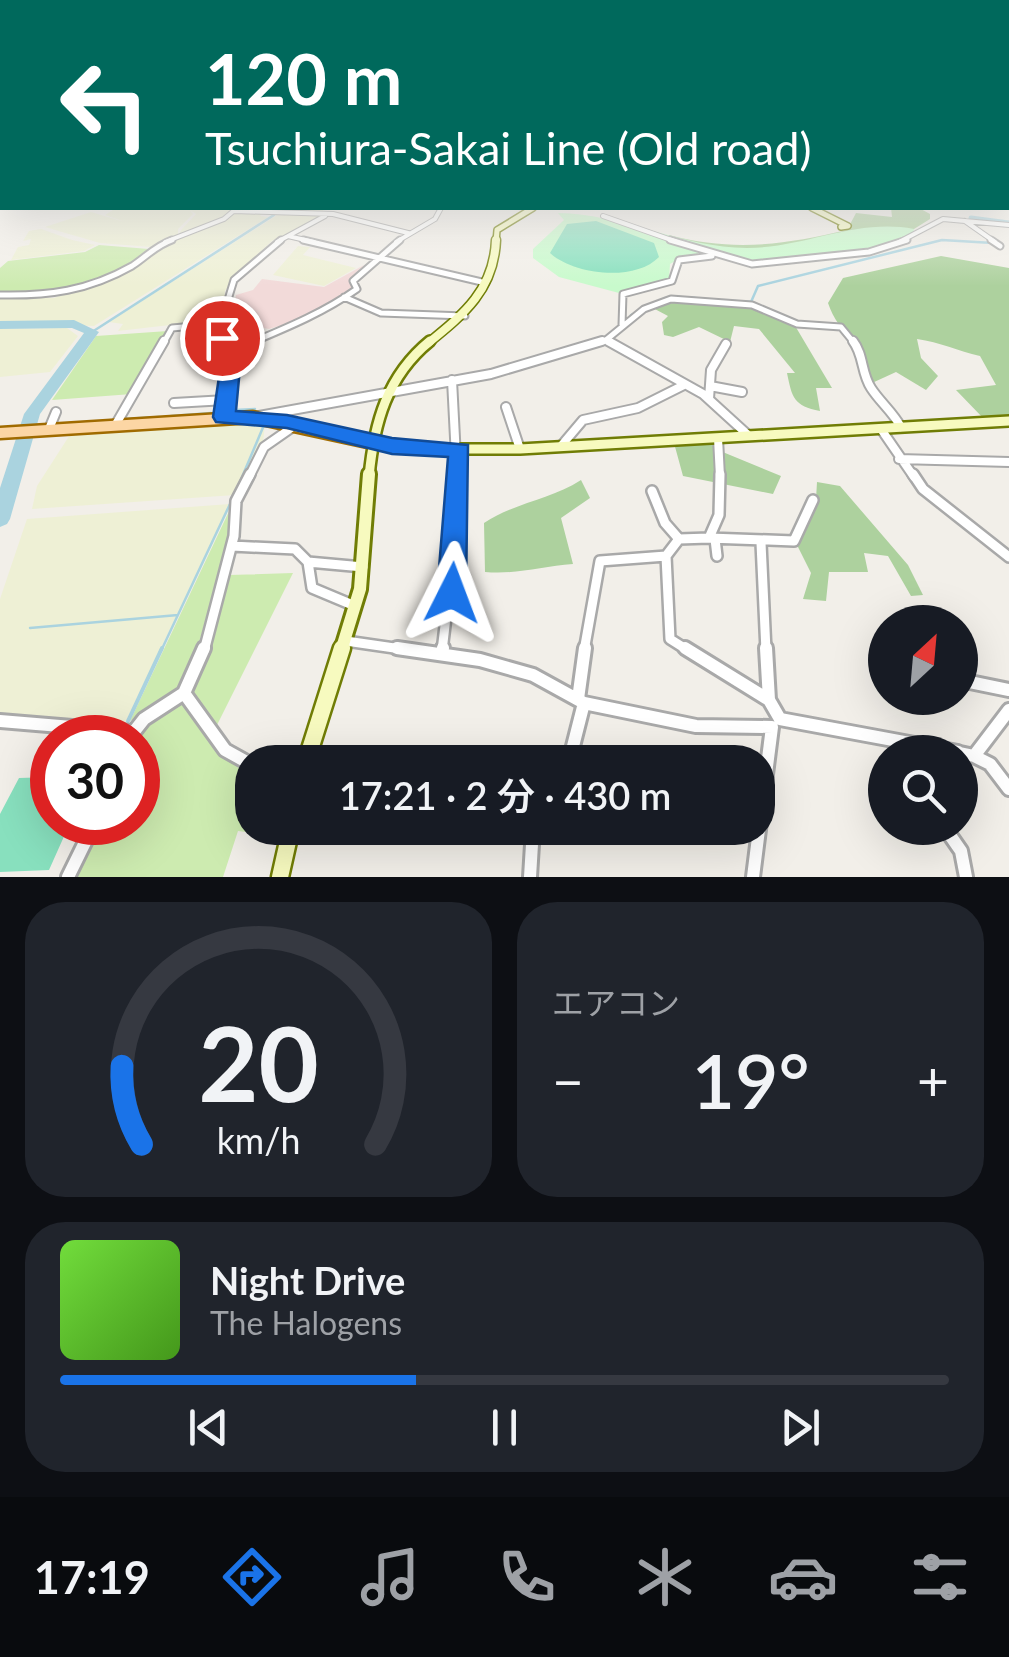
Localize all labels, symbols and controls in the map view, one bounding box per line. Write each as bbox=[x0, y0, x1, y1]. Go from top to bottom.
text: 120 m bbox=[205, 36, 402, 120]
icon: left bbox=[40, 40, 170, 170]
text: Tsuchiura-Sakai Line (Old road) bbox=[205, 121, 811, 175]
pin bbox=[180, 296, 265, 381]
icon: arrive bbox=[195, 311, 250, 366]
position arrow bbox=[400, 541, 504, 645]
north arrow bbox=[868, 605, 978, 715]
map controls bbox=[868, 605, 978, 845]
speed limit sign: 30 bbox=[30, 715, 160, 845]
button: search bbox=[868, 735, 978, 845]
text: 17:21 · 2 分 · 430 m bbox=[339, 772, 671, 818]
text: エアコン bbox=[552, 983, 680, 1022]
text: 20 bbox=[198, 999, 319, 1124]
text: 19° bbox=[691, 1035, 810, 1125]
text: − bbox=[552, 1047, 584, 1113]
text: + bbox=[917, 1047, 949, 1113]
text: km/h bbox=[217, 1119, 300, 1162]
text: Night Drive bbox=[210, 1257, 405, 1303]
text: The Halogens bbox=[210, 1303, 402, 1342]
icon: previous bbox=[181, 1400, 236, 1455]
icon: pause bbox=[477, 1400, 532, 1455]
icon: next bbox=[773, 1400, 828, 1455]
icon: directions bbox=[217, 1542, 287, 1612]
icon: music bbox=[355, 1542, 425, 1612]
icon: phone bbox=[492, 1542, 562, 1612]
icon: climate bbox=[630, 1542, 700, 1612]
icon: car bbox=[768, 1542, 838, 1612]
icon: filters bbox=[905, 1542, 975, 1612]
text: 17:19 bbox=[34, 1550, 150, 1604]

